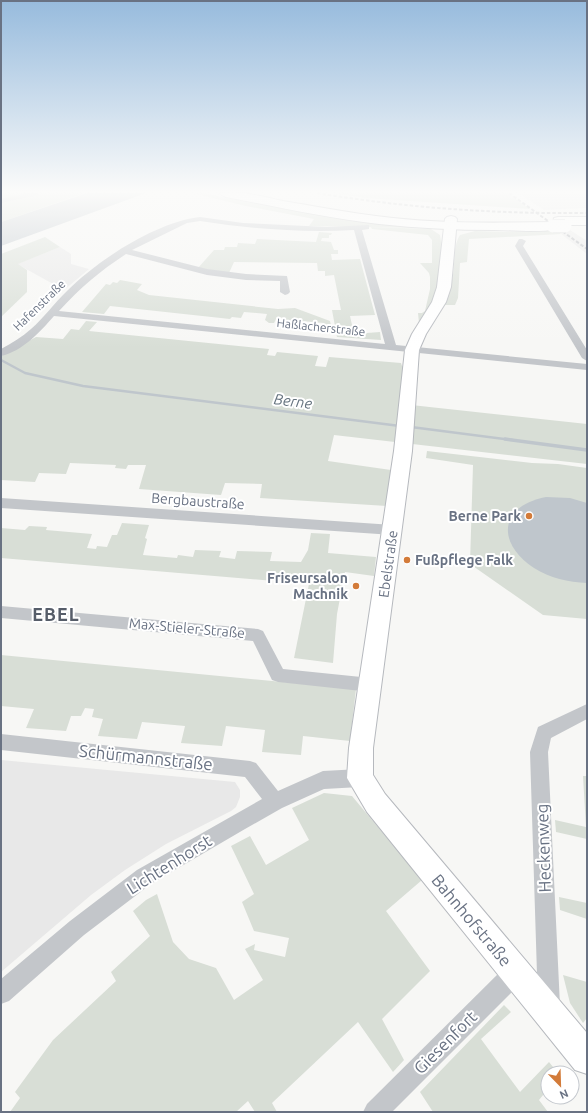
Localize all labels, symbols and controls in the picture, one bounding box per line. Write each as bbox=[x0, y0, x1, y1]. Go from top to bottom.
street label: Hafenstraße bbox=[10, 277, 68, 333]
street label: Haßlacherstraße bbox=[276, 316, 366, 338]
water label: Berne bbox=[273, 390, 314, 412]
street label: Bergbaustraße bbox=[151, 490, 245, 512]
place label: Berne Park bbox=[448, 508, 521, 524]
marker: Berne Park bbox=[524, 511, 534, 521]
street label: Ebelstraße bbox=[375, 529, 401, 599]
place label: Fußpflege Falk bbox=[415, 552, 513, 568]
marker: Fußpflege Falk bbox=[402, 555, 412, 565]
place label: Friseursalon Machnik bbox=[267, 570, 348, 602]
marker: Friseursalon Machnik bbox=[351, 581, 361, 591]
district label: EBEL bbox=[32, 604, 80, 624]
street label: Max-Stieler-Straße bbox=[128, 615, 246, 641]
street label: Schürmannstraße bbox=[78, 741, 214, 773]
street label: Heckenweg bbox=[532, 803, 554, 893]
street label: Lichtenhorst bbox=[123, 830, 215, 898]
street label: Bahnhofstraße bbox=[428, 870, 516, 970]
street label: Giesenfort bbox=[410, 1007, 480, 1077]
north arrow bbox=[540, 1065, 580, 1105]
text: N bbox=[558, 1087, 570, 1101]

